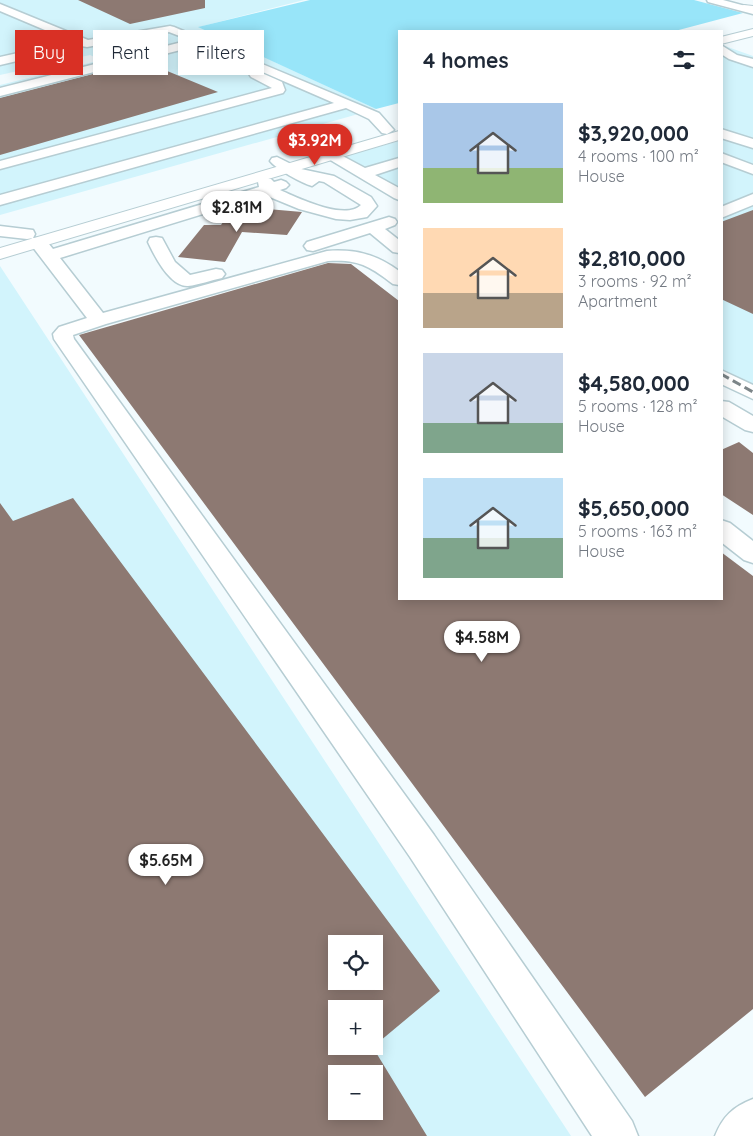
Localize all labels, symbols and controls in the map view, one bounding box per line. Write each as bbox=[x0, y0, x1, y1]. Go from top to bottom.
chip: Buy bbox=[15, 30, 83, 75]
chip: Rent bbox=[93, 30, 168, 75]
chip: Filters bbox=[178, 30, 264, 75]
icon: filters bbox=[670, 46, 698, 74]
text: 4 homes bbox=[423, 47, 509, 73]
text: $3,920,000 bbox=[578, 120, 689, 146]
icon: home bbox=[463, 123, 523, 183]
pin: $3.92M bbox=[274, 124, 356, 166]
text: $3.92M bbox=[288, 130, 342, 150]
text: 4 rooms · 100 m² bbox=[578, 146, 699, 166]
text: House bbox=[578, 166, 625, 186]
pin: $2.81M bbox=[196, 190, 278, 233]
text: $2.81M bbox=[212, 197, 262, 217]
text: $2,810,000 bbox=[578, 245, 685, 271]
icon: home bbox=[463, 248, 523, 308]
text: 3 rooms · 92 m² bbox=[578, 271, 692, 291]
text: Apartment bbox=[578, 291, 658, 311]
text: $4,580,000 bbox=[578, 370, 690, 396]
icon: home bbox=[463, 373, 523, 433]
text: 5 rooms · 128 m² bbox=[578, 396, 698, 416]
text: House bbox=[578, 416, 625, 436]
text: $5,650,000 bbox=[578, 495, 689, 521]
icon: home bbox=[463, 498, 523, 558]
text: 5 rooms · 163 m² bbox=[578, 521, 697, 541]
text: House bbox=[578, 541, 625, 561]
pin: $4.58M bbox=[441, 620, 523, 663]
text: $4.58M bbox=[455, 627, 509, 647]
pin: $5.65M bbox=[125, 844, 207, 886]
text: $5.65M bbox=[139, 850, 193, 870]
map controls bbox=[328, 935, 383, 1120]
button: locate bbox=[328, 935, 383, 990]
button: + bbox=[328, 1000, 383, 1055]
button: − bbox=[328, 1065, 383, 1120]

